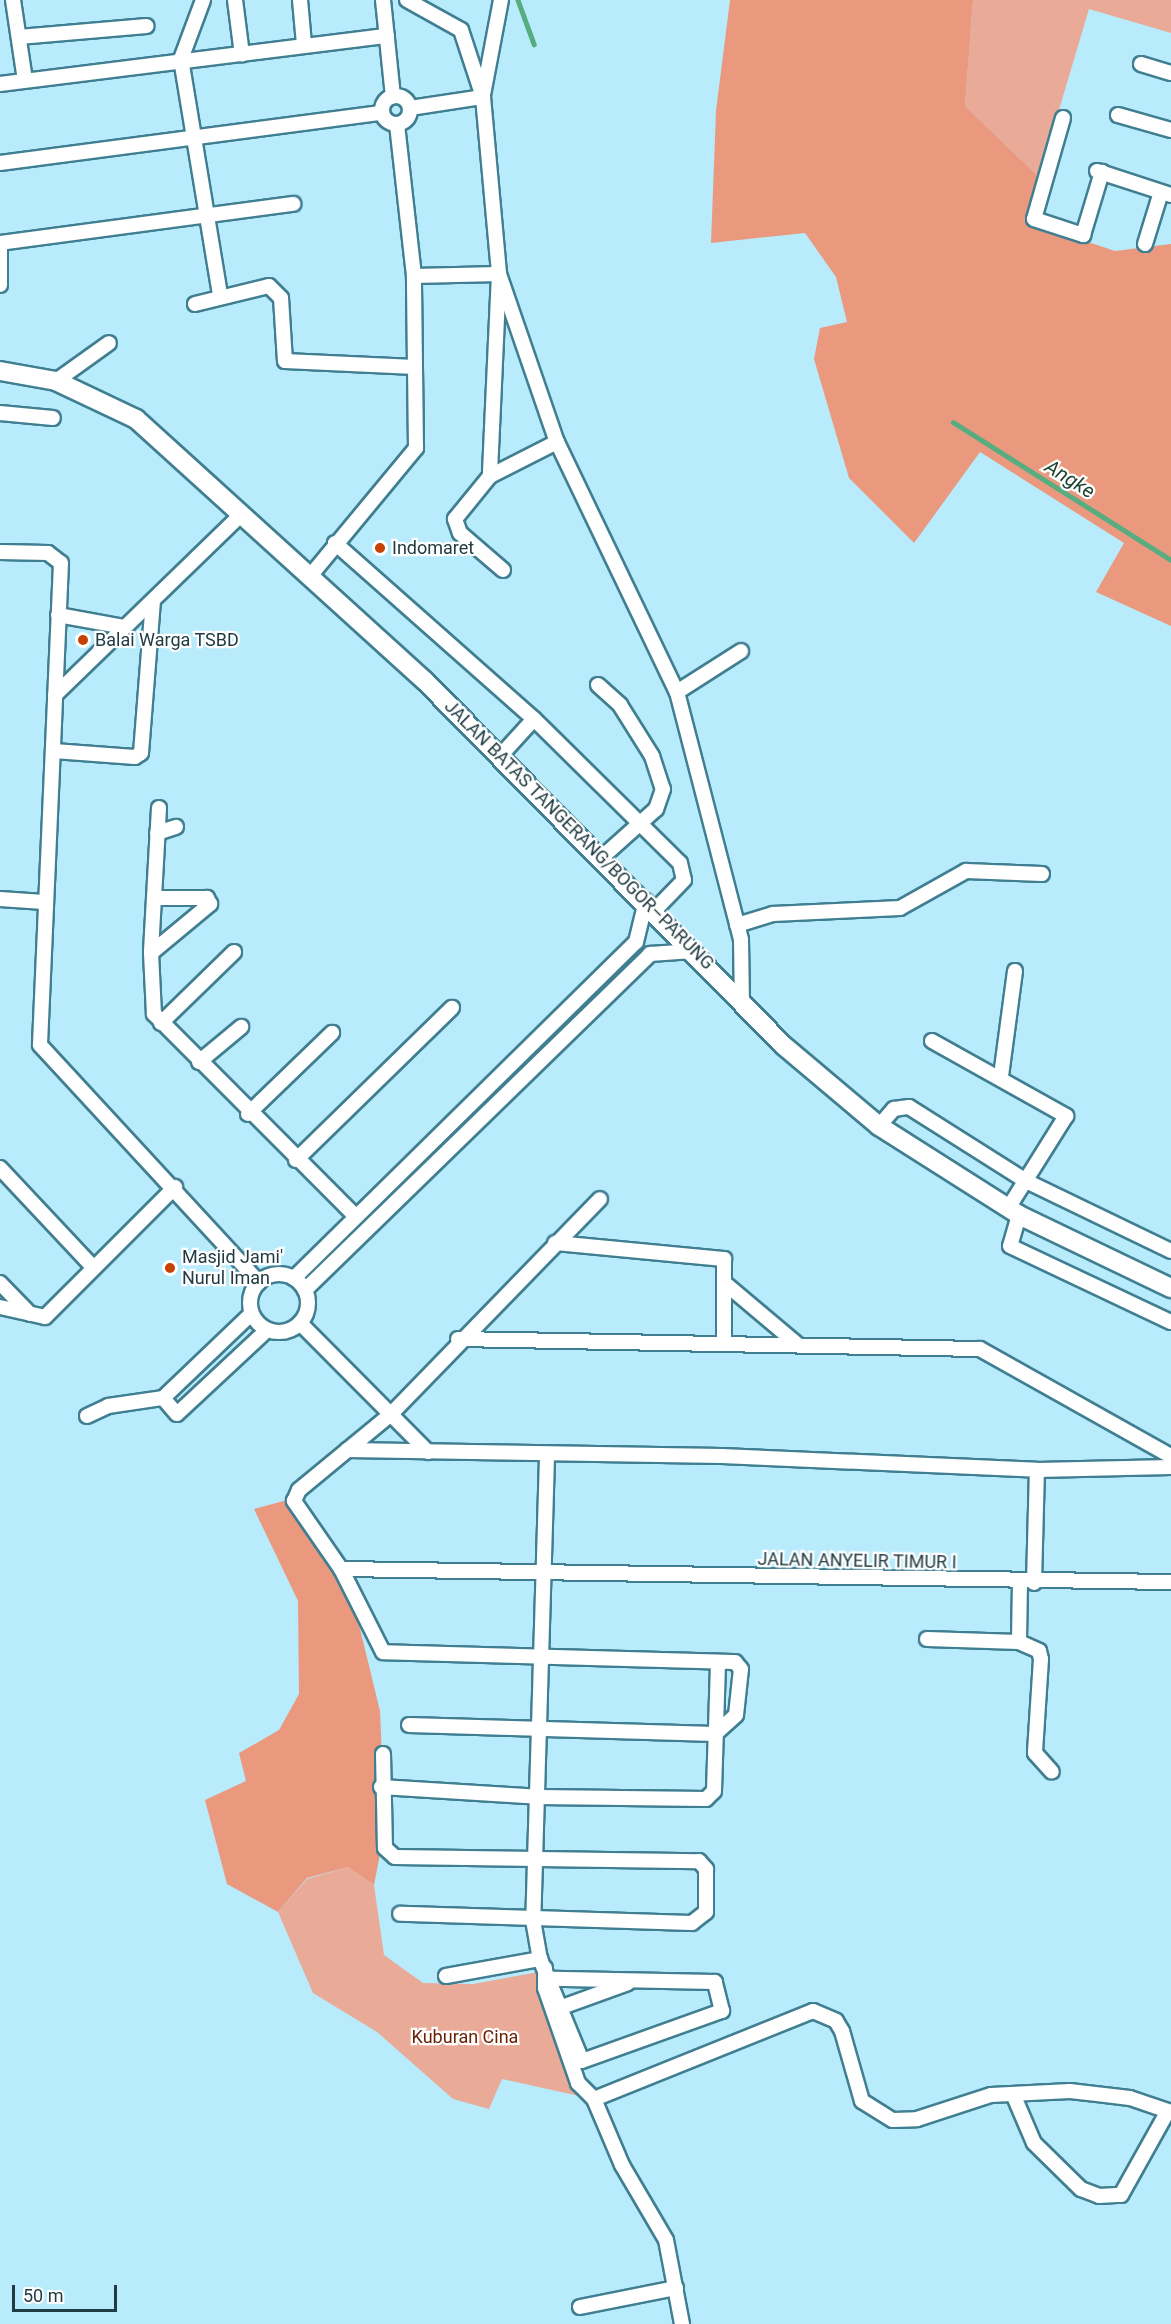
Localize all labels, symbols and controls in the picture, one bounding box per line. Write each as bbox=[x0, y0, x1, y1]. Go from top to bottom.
water label: Angke bbox=[1041, 454, 1099, 504]
place label: Indomaret bbox=[392, 537, 474, 559]
marker: Indomaret bbox=[373, 541, 387, 555]
place label: Balai Warga TSBD bbox=[95, 629, 239, 651]
marker: Balai Warga TSBD bbox=[76, 633, 90, 647]
street label: JALAN BATAS TANGERANG/BOGOR–PARUNG bbox=[440, 696, 718, 974]
place label: Masjid Jami' Nurul Iman bbox=[182, 1247, 283, 1290]
marker: Masjid Jami' Nurul Iman bbox=[163, 1261, 177, 1275]
street label: JALAN ANYELIR TIMUR I bbox=[757, 1548, 957, 1574]
park label: Kuburan Cina bbox=[412, 2026, 518, 2048]
scale bar bbox=[15, 2273, 120, 2311]
text: 50 m bbox=[23, 2285, 63, 2306]

